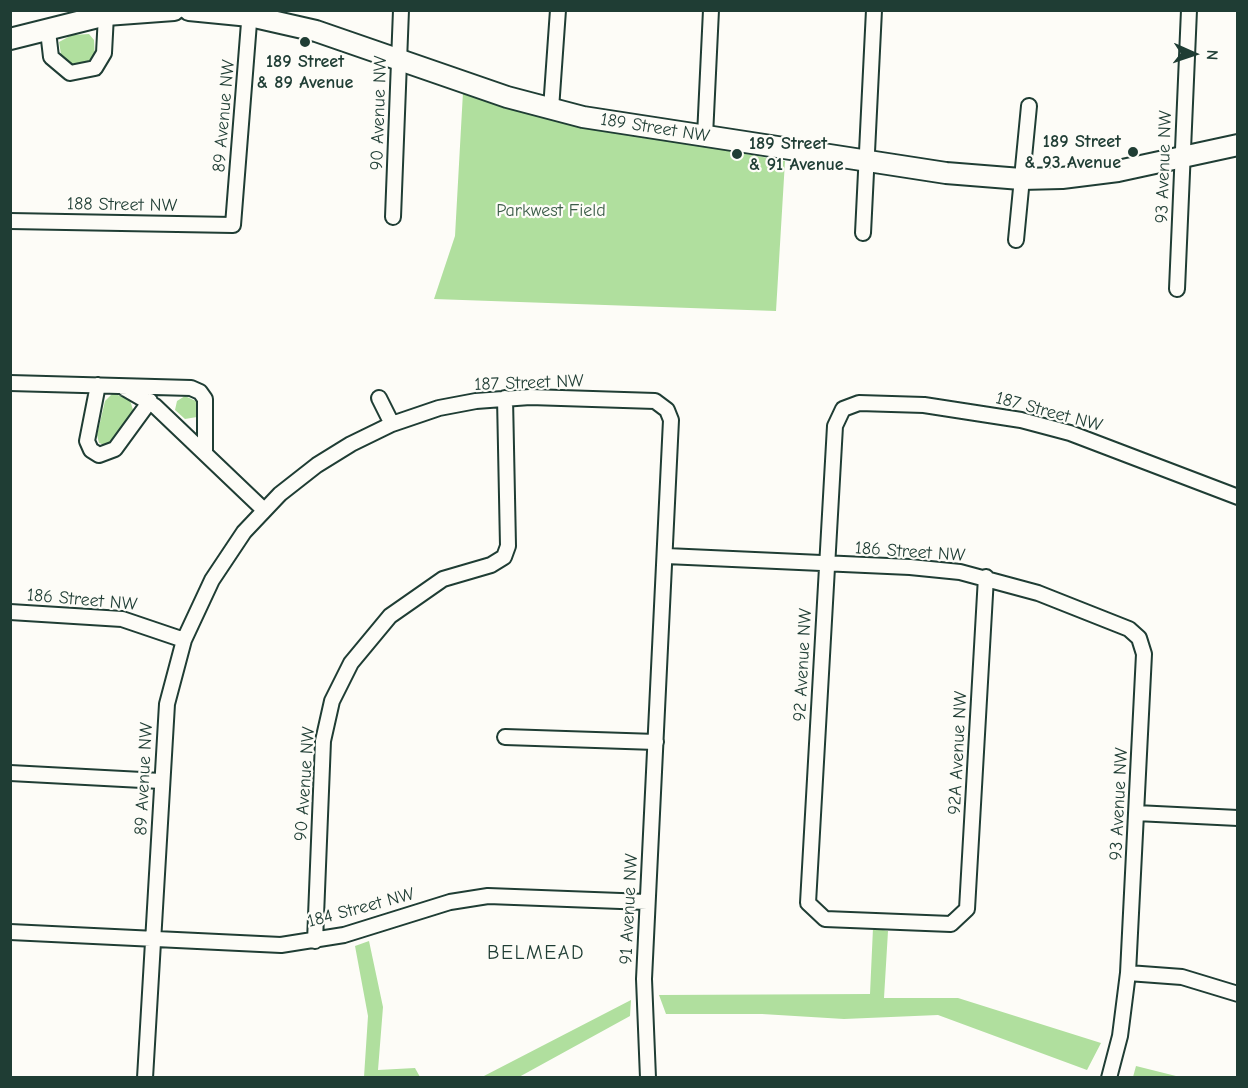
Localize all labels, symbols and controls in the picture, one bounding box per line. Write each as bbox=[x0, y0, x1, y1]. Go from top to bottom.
north arrow bbox=[1164, 24, 1224, 84]
marker: 189 Street & 89 Avenue bbox=[298, 35, 312, 49]
text: N bbox=[1203, 49, 1221, 61]
place label: 189 Street & 89 Avenue bbox=[257, 51, 353, 94]
street label: 90 Avenue NW bbox=[366, 55, 392, 171]
street label: 89 Avenue NW bbox=[208, 59, 240, 173]
street label: 189 Street NW bbox=[599, 109, 711, 147]
street label: 93 Avenue NW bbox=[1151, 110, 1177, 224]
place label: 189 Street & 93 Avenue bbox=[1025, 131, 1121, 174]
place label: 189 Street & 91 Avenue bbox=[749, 133, 844, 176]
marker: 189 Street & 93 Avenue bbox=[1126, 145, 1140, 159]
marker: 189 Street & 91 Avenue bbox=[730, 147, 744, 161]
street label: 188 Street NW bbox=[67, 193, 177, 217]
park label: Parkwest Field bbox=[496, 200, 606, 222]
street label: 187 Street NW bbox=[474, 370, 584, 396]
street label: 187 Street NW bbox=[993, 387, 1105, 437]
street label: 186 Street NW bbox=[854, 537, 966, 567]
street label: 186 Street NW bbox=[26, 584, 138, 616]
street label: 92 Avenue NW bbox=[789, 608, 817, 722]
street label: 92A Avenue NW bbox=[944, 691, 972, 815]
street label: 89 Avenue NW bbox=[130, 722, 158, 836]
street label: 90 Avenue NW bbox=[290, 726, 320, 842]
street label: 93 Avenue NW bbox=[1105, 747, 1133, 861]
street label: 91 Avenue NW bbox=[615, 853, 643, 965]
street label: 184 Street NW bbox=[305, 883, 417, 933]
district label: BELMEAD bbox=[487, 941, 585, 965]

